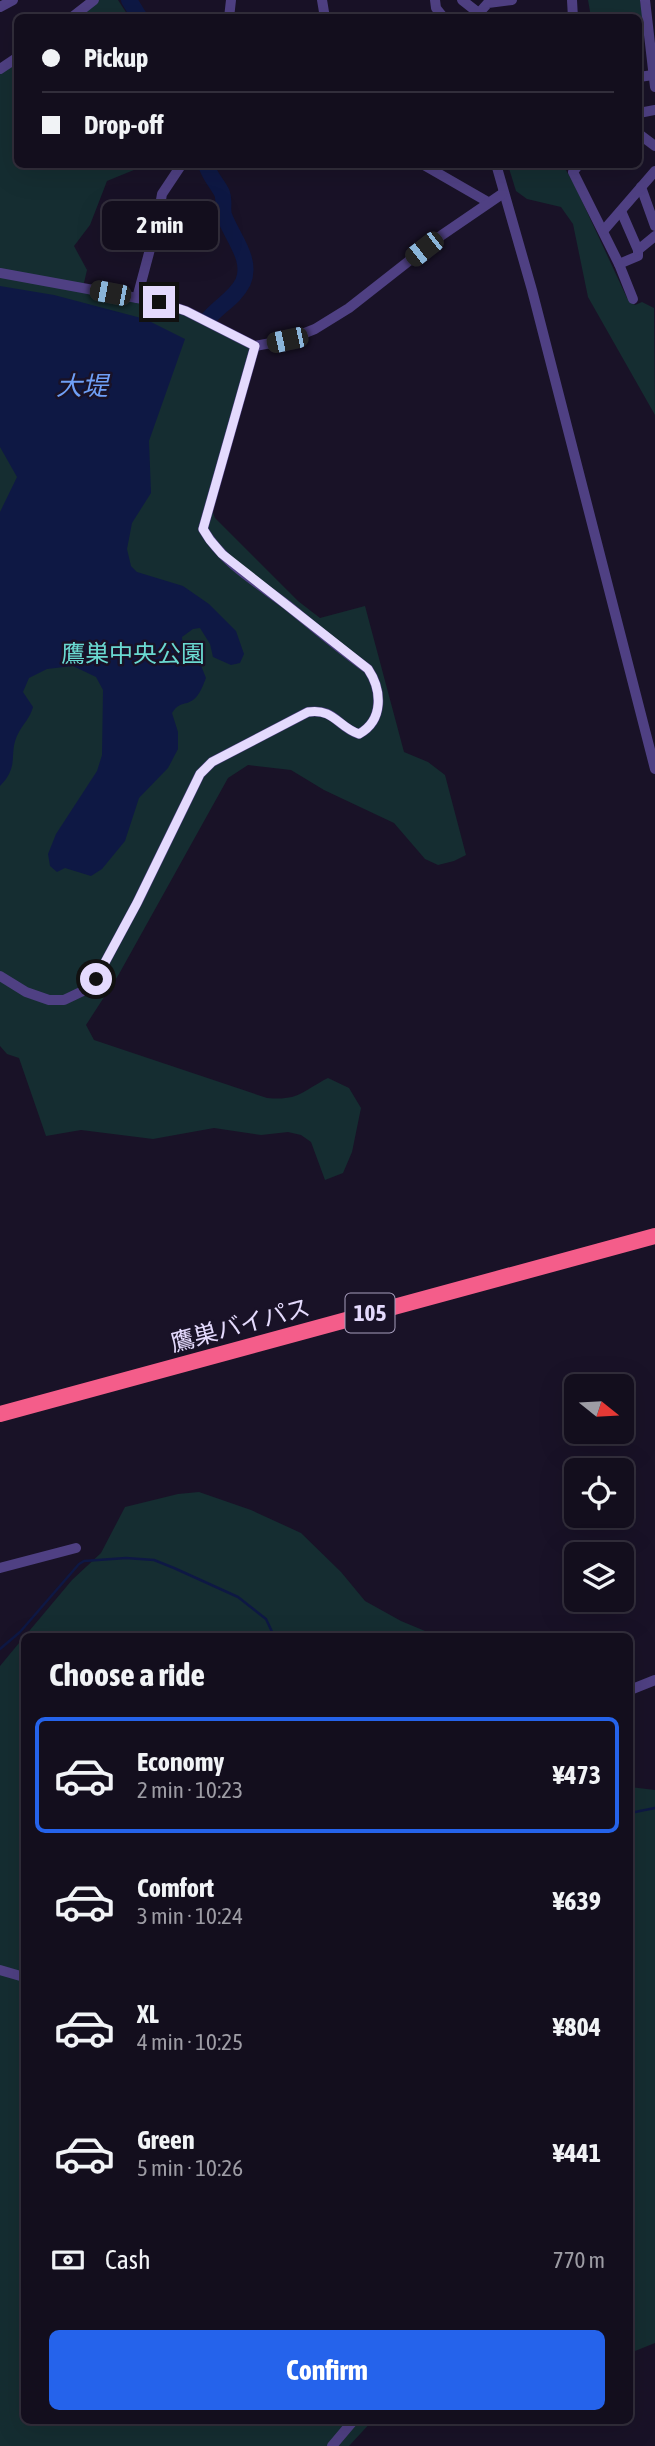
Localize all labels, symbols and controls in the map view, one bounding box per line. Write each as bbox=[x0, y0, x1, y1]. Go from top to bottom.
text: Pickup bbox=[84, 43, 148, 73]
text: Drop-off bbox=[84, 110, 164, 140]
callout: 2 min bbox=[101, 201, 217, 250]
text: 2 min bbox=[137, 212, 183, 238]
car bbox=[401, 228, 448, 270]
car bbox=[88, 279, 133, 307]
route end bbox=[143, 286, 175, 318]
car bbox=[265, 325, 310, 355]
water label: 大堤 bbox=[56, 371, 111, 401]
park label: 鷹巣中央公園 bbox=[61, 640, 205, 667]
route start bbox=[80, 963, 112, 995]
street label: 鷹巣バイパス bbox=[167, 1293, 313, 1357]
road number: 105 bbox=[346, 1294, 394, 1332]
north arrow bbox=[564, 1374, 634, 1444]
map controls bbox=[564, 1374, 634, 1612]
button: locate bbox=[564, 1458, 634, 1528]
button: layers bbox=[564, 1542, 634, 1612]
text: Choose a ride bbox=[49, 1656, 205, 1693]
icon: car bbox=[53, 1744, 116, 1807]
text: Economy bbox=[137, 1747, 224, 1777]
text: ¥473 bbox=[553, 1760, 601, 1790]
text: 2 min · 10:23 bbox=[137, 1777, 243, 1803]
icon: car bbox=[53, 1870, 116, 1933]
text: Comfort bbox=[137, 1873, 214, 1903]
text: ¥639 bbox=[553, 1886, 601, 1916]
text: 3 min · 10:24 bbox=[137, 1903, 243, 1929]
icon: car bbox=[53, 1996, 116, 2059]
text: XL bbox=[137, 1999, 159, 2029]
text: ¥804 bbox=[553, 2012, 601, 2042]
text: 4 min · 10:25 bbox=[137, 2029, 243, 2055]
icon: car bbox=[53, 2122, 116, 2185]
text: Green bbox=[137, 2125, 195, 2155]
text: ¥441 bbox=[553, 2138, 601, 2168]
text: 5 min · 10:26 bbox=[137, 2155, 243, 2181]
icon: cash bbox=[49, 2241, 87, 2279]
text: Cash bbox=[105, 2245, 151, 2275]
text: 770 m bbox=[553, 2247, 605, 2273]
button: Confirm bbox=[49, 2330, 605, 2410]

